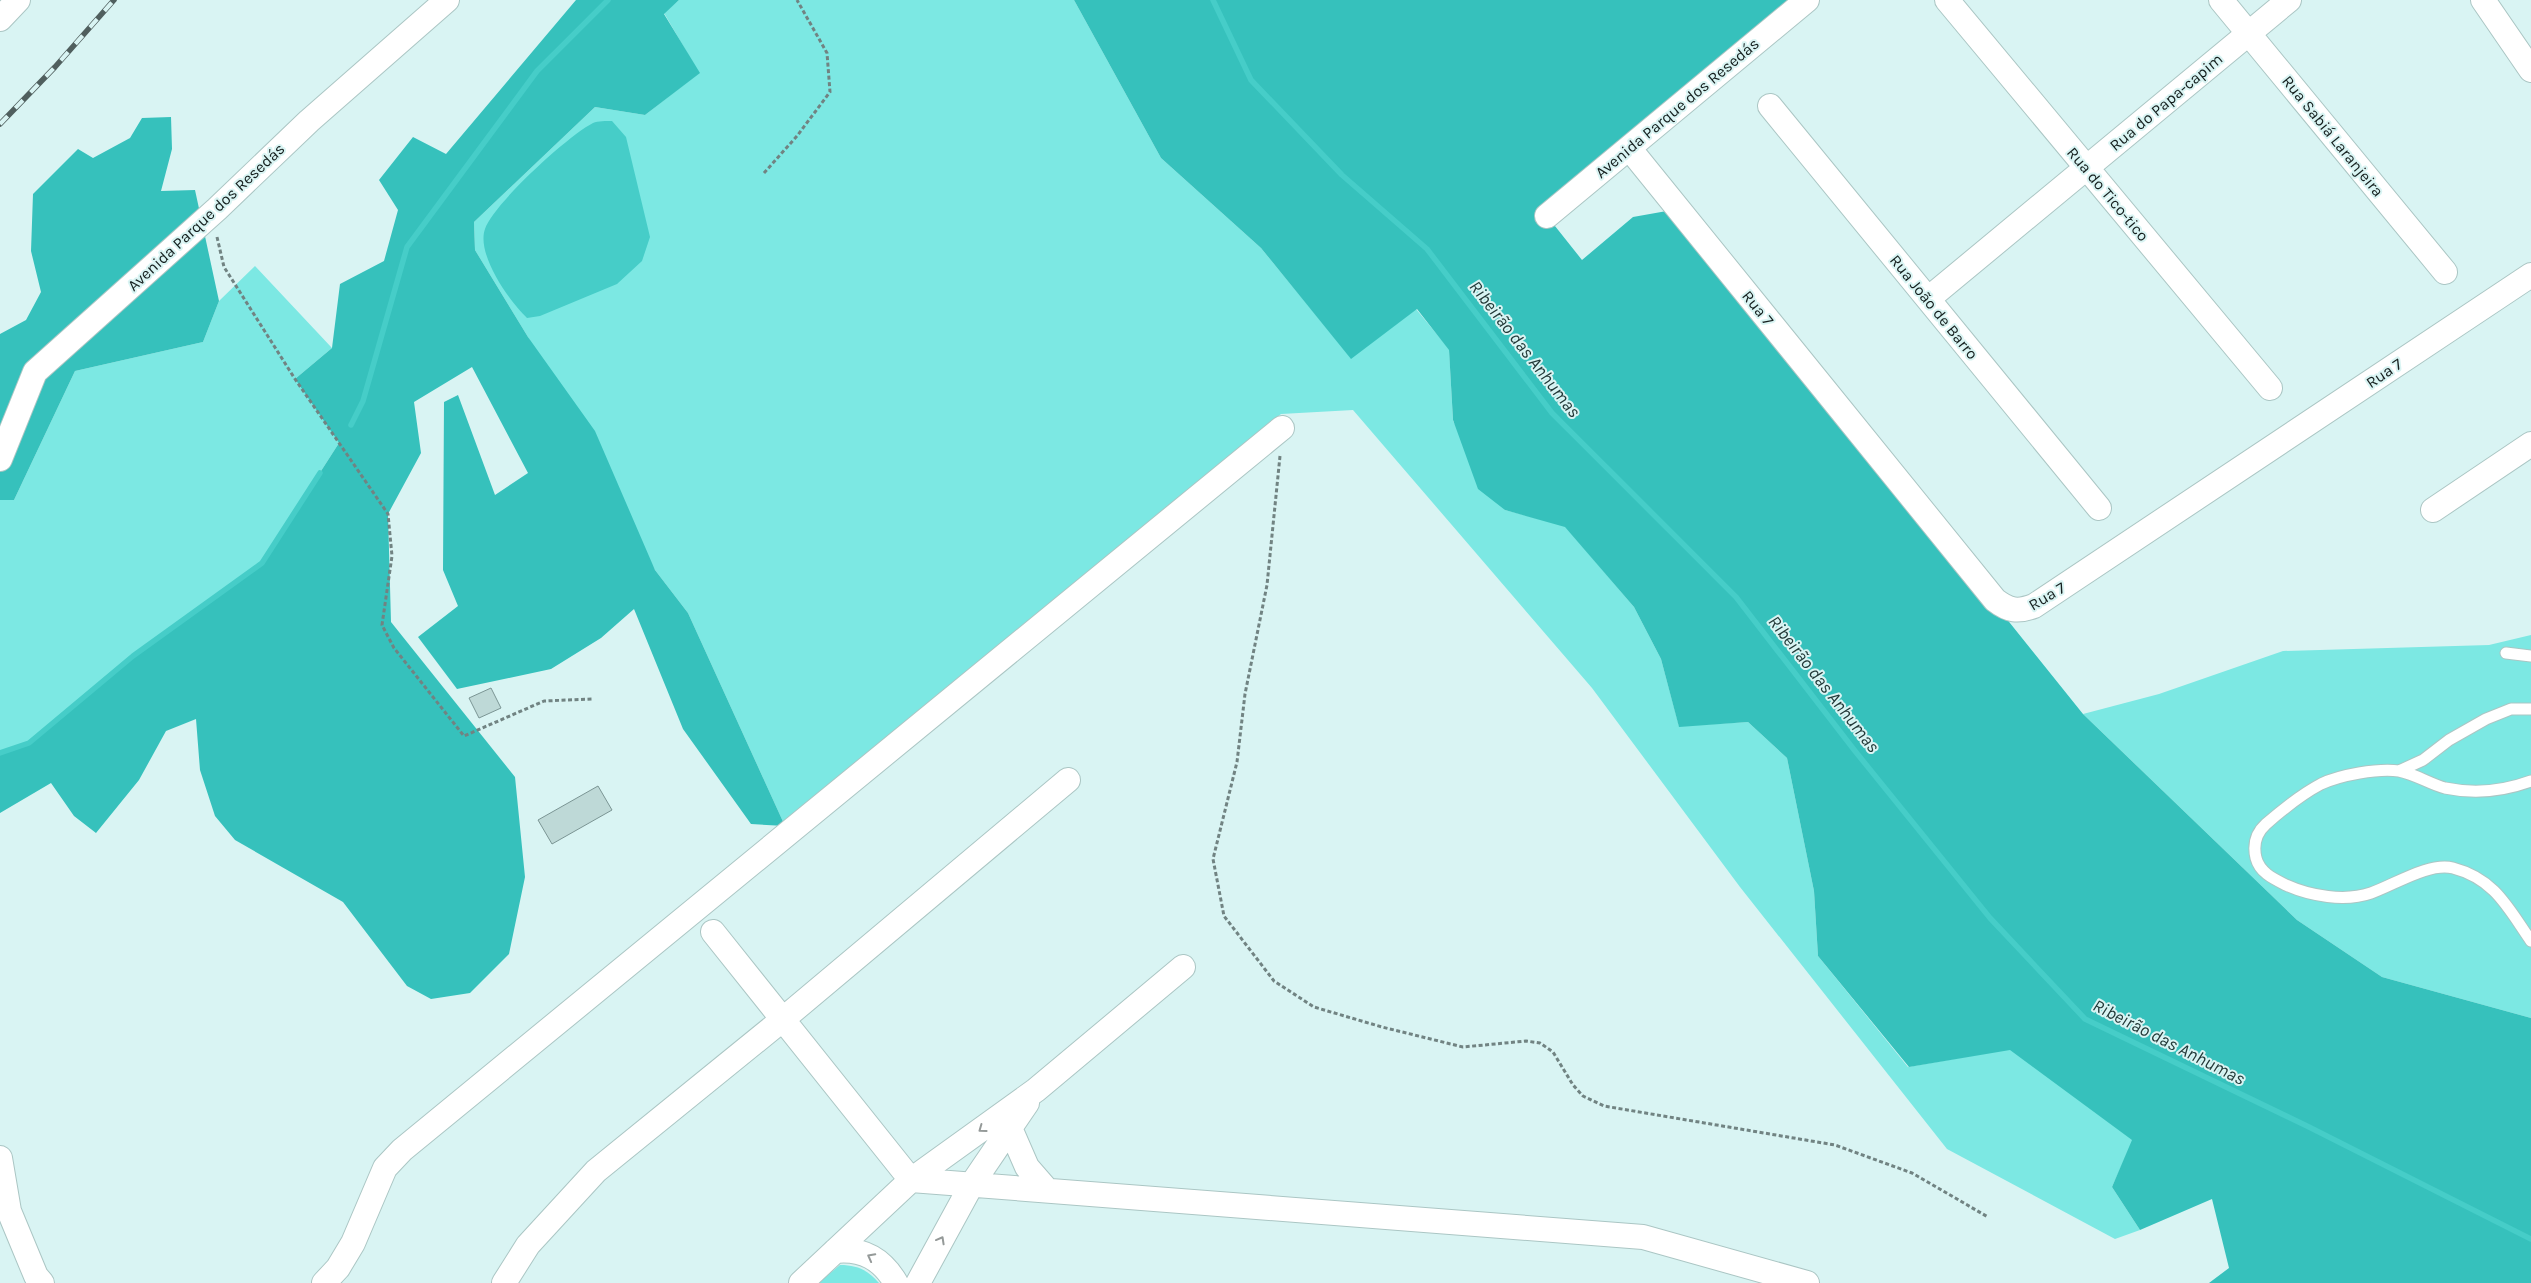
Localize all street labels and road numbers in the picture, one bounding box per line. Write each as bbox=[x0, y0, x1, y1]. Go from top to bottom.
street label: Avenida Parque dos Resedás bbox=[1591, 34, 1763, 182]
street label: Rua do Papa-capim bbox=[2106, 49, 2226, 155]
street label: Rua Sabiá Laranjeira bbox=[2278, 72, 2388, 200]
street label: Avenida Parque dos Resedás bbox=[124, 139, 288, 295]
street label: Rua do Tico-tico bbox=[2063, 143, 2153, 245]
street label: Rua João de Barro bbox=[1886, 251, 1982, 363]
street label: Rua 7 bbox=[1738, 287, 1778, 330]
street label: Rua 7 bbox=[2362, 354, 2406, 392]
street label: Rua 7 bbox=[2025, 577, 2069, 614]

